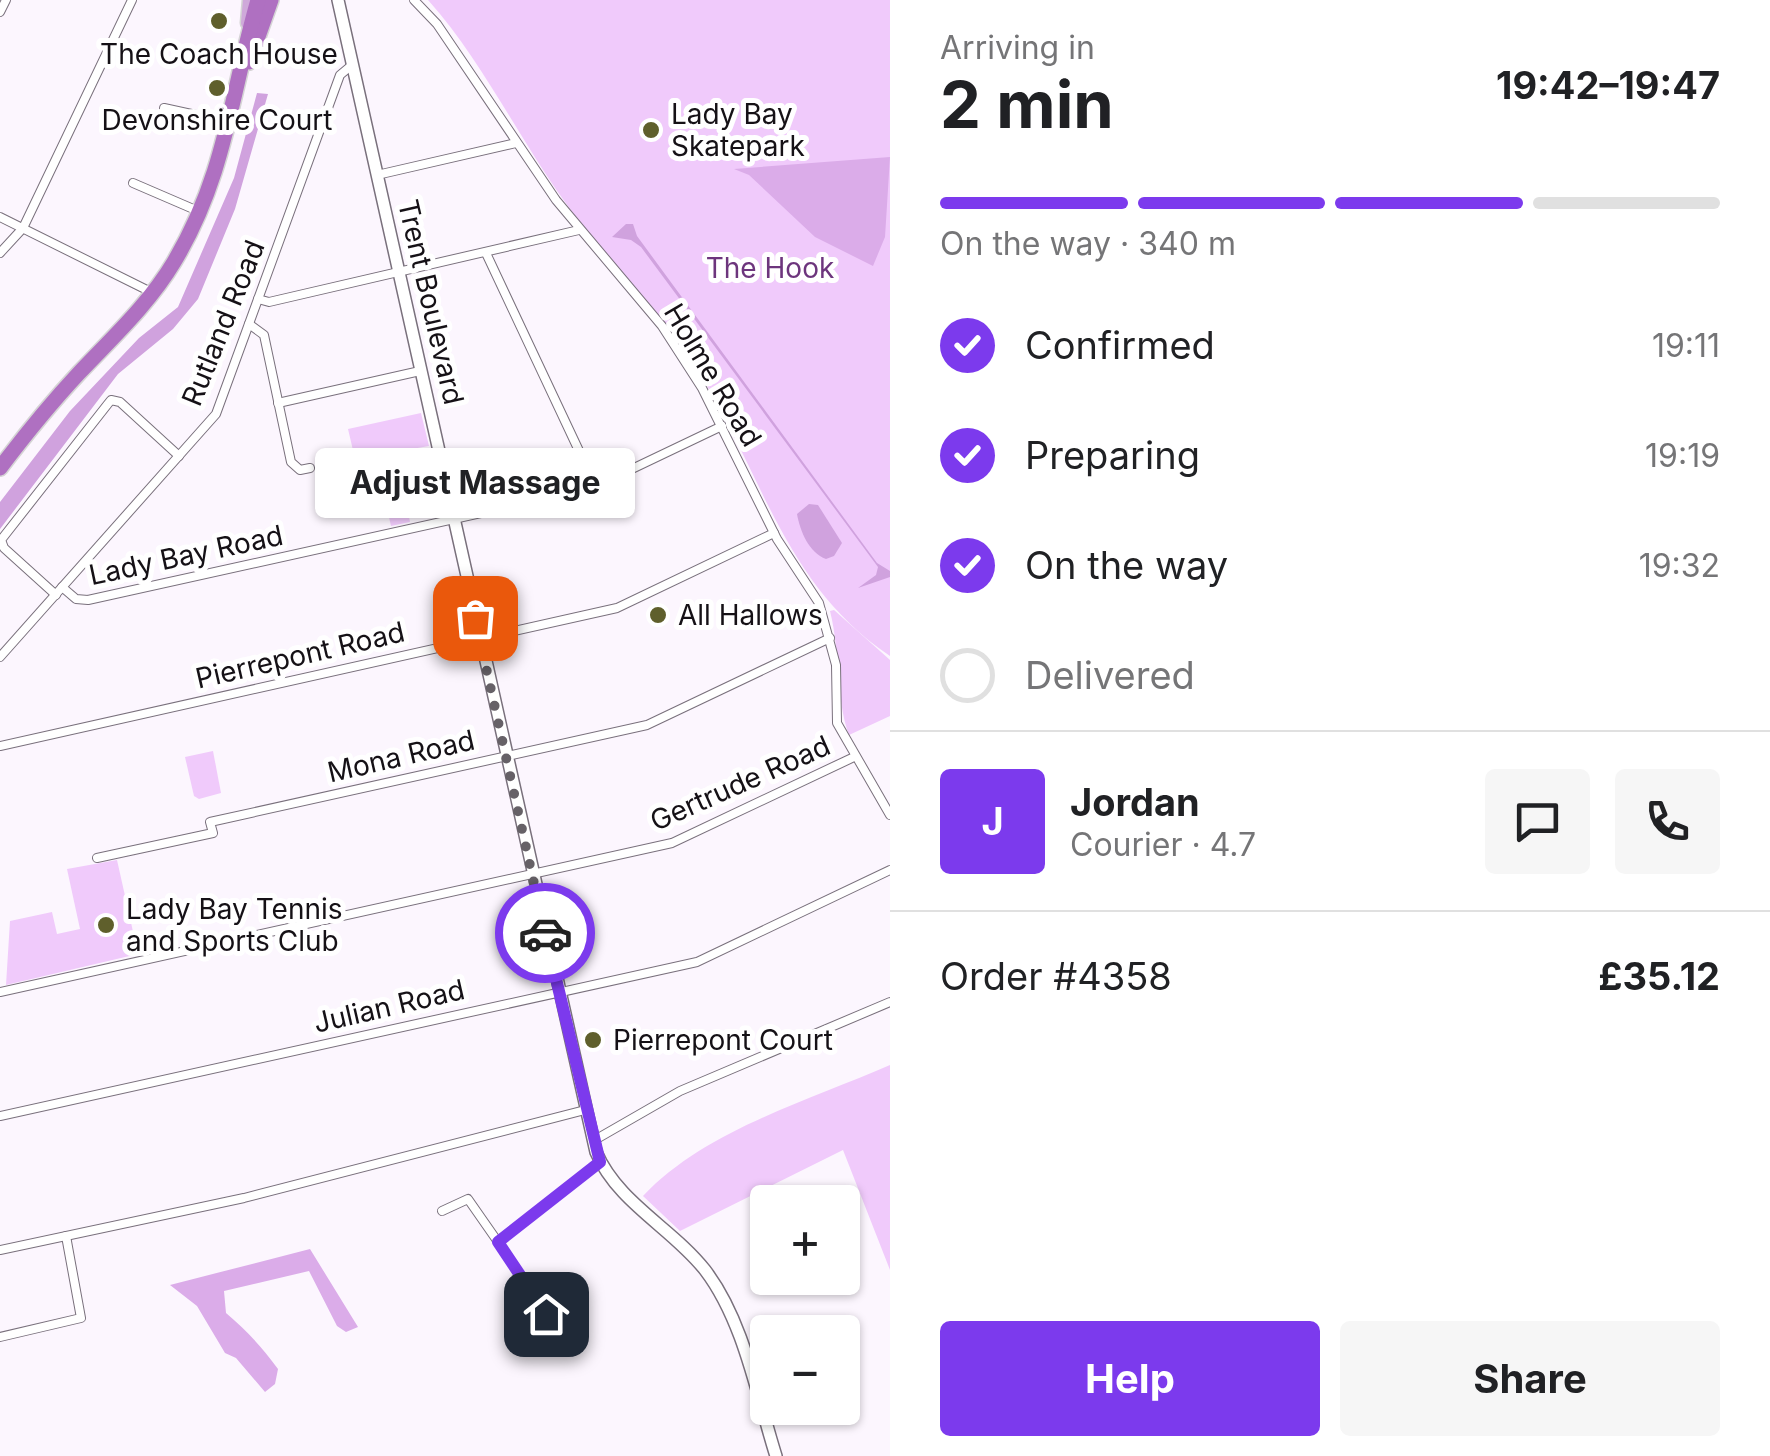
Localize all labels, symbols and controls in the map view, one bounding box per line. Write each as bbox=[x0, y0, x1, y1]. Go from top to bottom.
marker: The Coach House bbox=[208, 10, 230, 32]
text: Arriving in bbox=[940, 28, 1095, 67]
place label: The Coach House bbox=[100, 37, 338, 71]
text: 19:42–19:47 bbox=[1496, 62, 1720, 108]
text: 2 min bbox=[940, 65, 1114, 144]
marker: Devonshire Court bbox=[206, 77, 228, 99]
place label: Lady Bay Skatepark bbox=[671, 97, 805, 163]
place label: Devonshire Court bbox=[102, 103, 332, 137]
marker: Lady Bay Skatepark bbox=[640, 119, 662, 141]
street label: Trent Boulevard bbox=[391, 196, 471, 408]
text: On the way · 340 m bbox=[940, 224, 1236, 263]
street label: Rutland Road bbox=[174, 235, 272, 411]
park label: The Hook bbox=[706, 251, 834, 285]
street label: Holme Road bbox=[657, 297, 769, 453]
icon: check bbox=[940, 318, 995, 373]
text: Confirmed bbox=[1025, 322, 1215, 368]
text: 19:11 bbox=[1652, 326, 1720, 365]
icon: check bbox=[940, 428, 995, 483]
text: Preparing bbox=[1025, 432, 1200, 478]
text: 19:19 bbox=[1645, 436, 1720, 475]
callout: Adjust Massage bbox=[315, 448, 635, 518]
text: Adjust Massage bbox=[349, 463, 601, 502]
street label: Lady Bay Road bbox=[86, 518, 286, 592]
icon: check bbox=[940, 538, 995, 593]
text: On the way bbox=[1025, 542, 1228, 588]
text: 19:32 bbox=[1639, 546, 1720, 585]
pin bbox=[433, 576, 518, 661]
icon: bag bbox=[448, 591, 503, 646]
place label: All Hallows bbox=[678, 598, 823, 632]
marker: All Hallows bbox=[647, 604, 669, 626]
street label: Pierrepont Road bbox=[192, 614, 408, 696]
text: Delivered bbox=[1025, 652, 1195, 698]
street label: Mona Road bbox=[324, 723, 478, 789]
street label: Gertrude Road bbox=[645, 728, 835, 838]
button: chat bbox=[1485, 769, 1590, 874]
button: phone bbox=[1615, 769, 1720, 874]
text: Jordan bbox=[1070, 779, 1200, 825]
text: J bbox=[981, 798, 1004, 844]
text: Courier · 4.7 bbox=[1070, 825, 1256, 864]
courier bbox=[495, 883, 595, 983]
place label: Lady Bay Tennis and Sports Club bbox=[126, 892, 343, 958]
icon: car bbox=[518, 906, 573, 961]
marker: Lady Bay Tennis and Sports Club bbox=[95, 914, 117, 936]
text: Order #4358 bbox=[940, 953, 1172, 999]
text: £35.12 bbox=[1598, 953, 1720, 999]
street label: Julian Road bbox=[310, 972, 468, 1040]
place label: Pierrepont Court bbox=[613, 1023, 833, 1057]
marker: Pierrepont Court bbox=[582, 1029, 604, 1051]
map controls bbox=[750, 1185, 860, 1425]
button: + bbox=[750, 1185, 860, 1295]
pin bbox=[504, 1272, 589, 1357]
icon: home bbox=[519, 1287, 574, 1342]
button: − bbox=[750, 1315, 860, 1425]
button: Help bbox=[940, 1321, 1320, 1436]
button: Share bbox=[1340, 1321, 1720, 1436]

